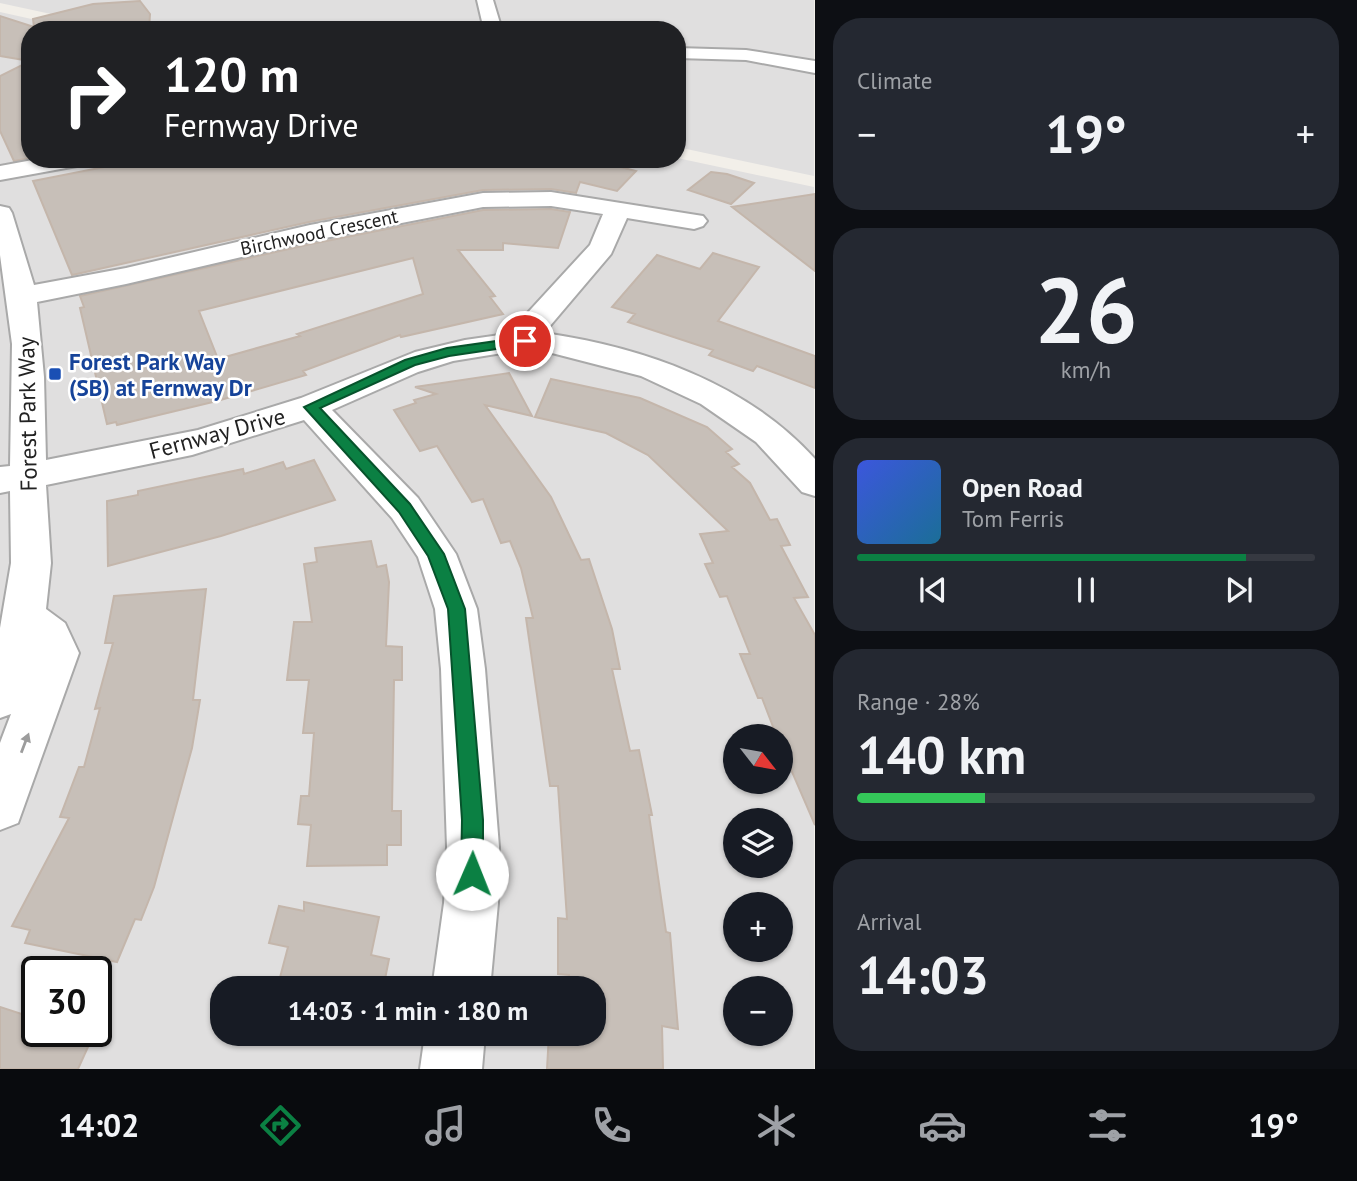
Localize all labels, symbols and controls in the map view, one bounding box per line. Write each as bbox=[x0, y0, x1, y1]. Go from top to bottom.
text: 120 m bbox=[164, 42, 299, 106]
icon: right bbox=[49, 49, 140, 140]
text: Climate bbox=[857, 66, 932, 95]
text: 19° bbox=[1045, 100, 1127, 167]
text: Fernway Drive bbox=[164, 104, 359, 146]
text: − bbox=[857, 109, 876, 158]
text: + bbox=[1296, 109, 1315, 158]
street label: Birchwood Crescent bbox=[238, 203, 400, 260]
text: 26 bbox=[1034, 250, 1138, 368]
pin bbox=[495, 311, 555, 371]
icon: arrive bbox=[506, 322, 544, 360]
street label: Forest Park Way bbox=[11, 336, 43, 492]
place label: Forest Park Way (SB) at Fernway Dr bbox=[69, 347, 253, 402]
text: km/h bbox=[1061, 355, 1111, 384]
marker: Forest Park Way (SB) at Fernway Dr bbox=[47, 366, 63, 382]
street label: Fernway Drive bbox=[146, 401, 288, 465]
text: Open Road bbox=[962, 471, 1083, 504]
text: Tom Ferris bbox=[962, 504, 1064, 533]
icon: previous bbox=[914, 571, 952, 609]
icon: pause bbox=[1067, 571, 1105, 609]
icon: next bbox=[1220, 571, 1258, 609]
text: Range · 28% bbox=[857, 687, 980, 716]
text: 140 km bbox=[857, 721, 1026, 788]
north arrow bbox=[723, 724, 793, 794]
map controls bbox=[723, 724, 793, 1046]
one-way arrow bbox=[20, 733, 31, 754]
button: layers bbox=[723, 808, 793, 878]
position arrow bbox=[435, 837, 509, 911]
button: + bbox=[723, 892, 793, 962]
text: Arrival bbox=[857, 907, 921, 936]
text: 14:03 bbox=[857, 941, 989, 1008]
speed limit sign: 30 bbox=[21, 956, 112, 1047]
button: − bbox=[723, 976, 793, 1046]
text: 14:03 · 1 min · 180 m bbox=[288, 994, 528, 1027]
icon: directions bbox=[256, 1101, 305, 1150]
icon: music bbox=[421, 1101, 470, 1150]
icon: phone bbox=[587, 1101, 636, 1150]
icon: climate bbox=[752, 1101, 801, 1150]
icon: car bbox=[918, 1101, 967, 1150]
icon: filters bbox=[1083, 1101, 1132, 1150]
text: 14:02 bbox=[58, 1104, 139, 1146]
text: 19° bbox=[1248, 1104, 1299, 1146]

